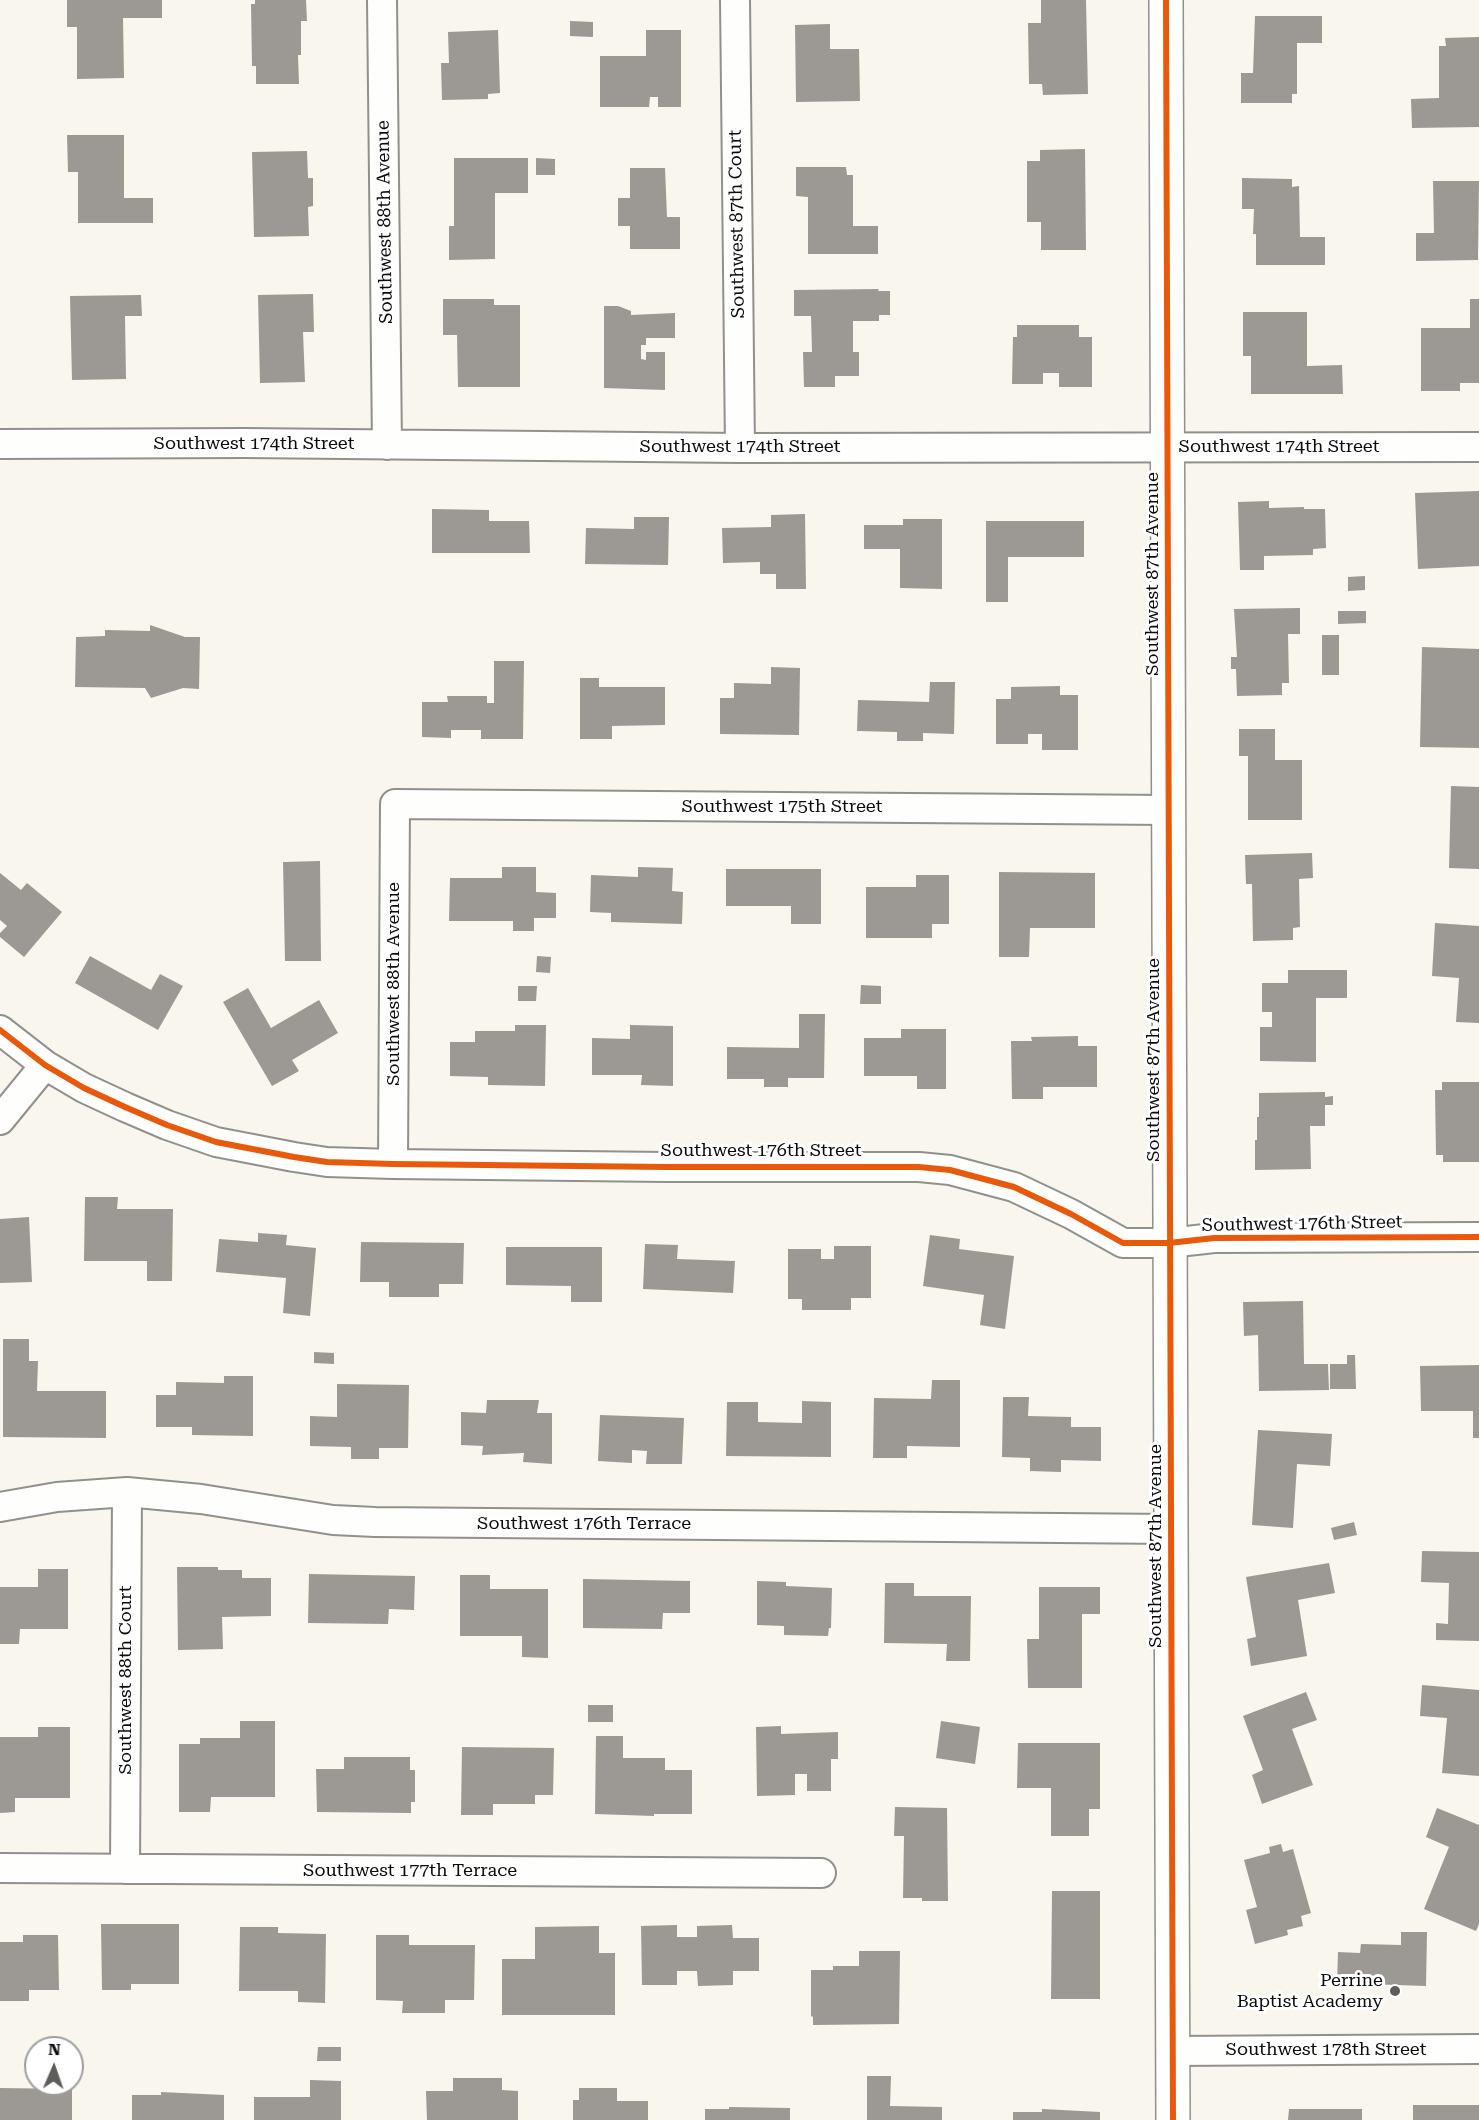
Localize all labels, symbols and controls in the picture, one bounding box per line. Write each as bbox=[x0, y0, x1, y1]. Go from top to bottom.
street label: Southwest 88th Avenue bbox=[372, 120, 398, 324]
street label: Southwest 87th Court bbox=[725, 129, 749, 319]
street label: Southwest 174th Street bbox=[154, 433, 354, 455]
street label: Southwest 174th Street bbox=[640, 436, 840, 458]
street label: Southwest 174th Street bbox=[1179, 436, 1379, 458]
street label: Southwest 87th Avenue bbox=[1142, 472, 1164, 676]
street label: Southwest 175th Street bbox=[682, 796, 882, 818]
street label: Southwest 88th Avenue bbox=[383, 882, 405, 1086]
street label: Southwest 87th Avenue bbox=[1143, 958, 1165, 1162]
street label: Southwest 176th Street bbox=[661, 1140, 861, 1162]
street label: Southwest 176th Street bbox=[1201, 1211, 1403, 1237]
street label: Southwest 87th Avenue bbox=[1145, 1444, 1167, 1648]
street label: Southwest 176th Terrace bbox=[477, 1513, 691, 1535]
street label: Southwest 88th Court bbox=[115, 1586, 137, 1774]
street label: Southwest 177th Terrace bbox=[303, 1860, 517, 1882]
place label: Perrine Baptist Academy bbox=[1237, 1970, 1383, 2012]
marker: Perrine Baptist Academy bbox=[1388, 1984, 1402, 1998]
north arrow bbox=[24, 2036, 84, 2096]
street label: Southwest 178th Street bbox=[1226, 2039, 1426, 2061]
text: N bbox=[48, 2040, 61, 2059]

